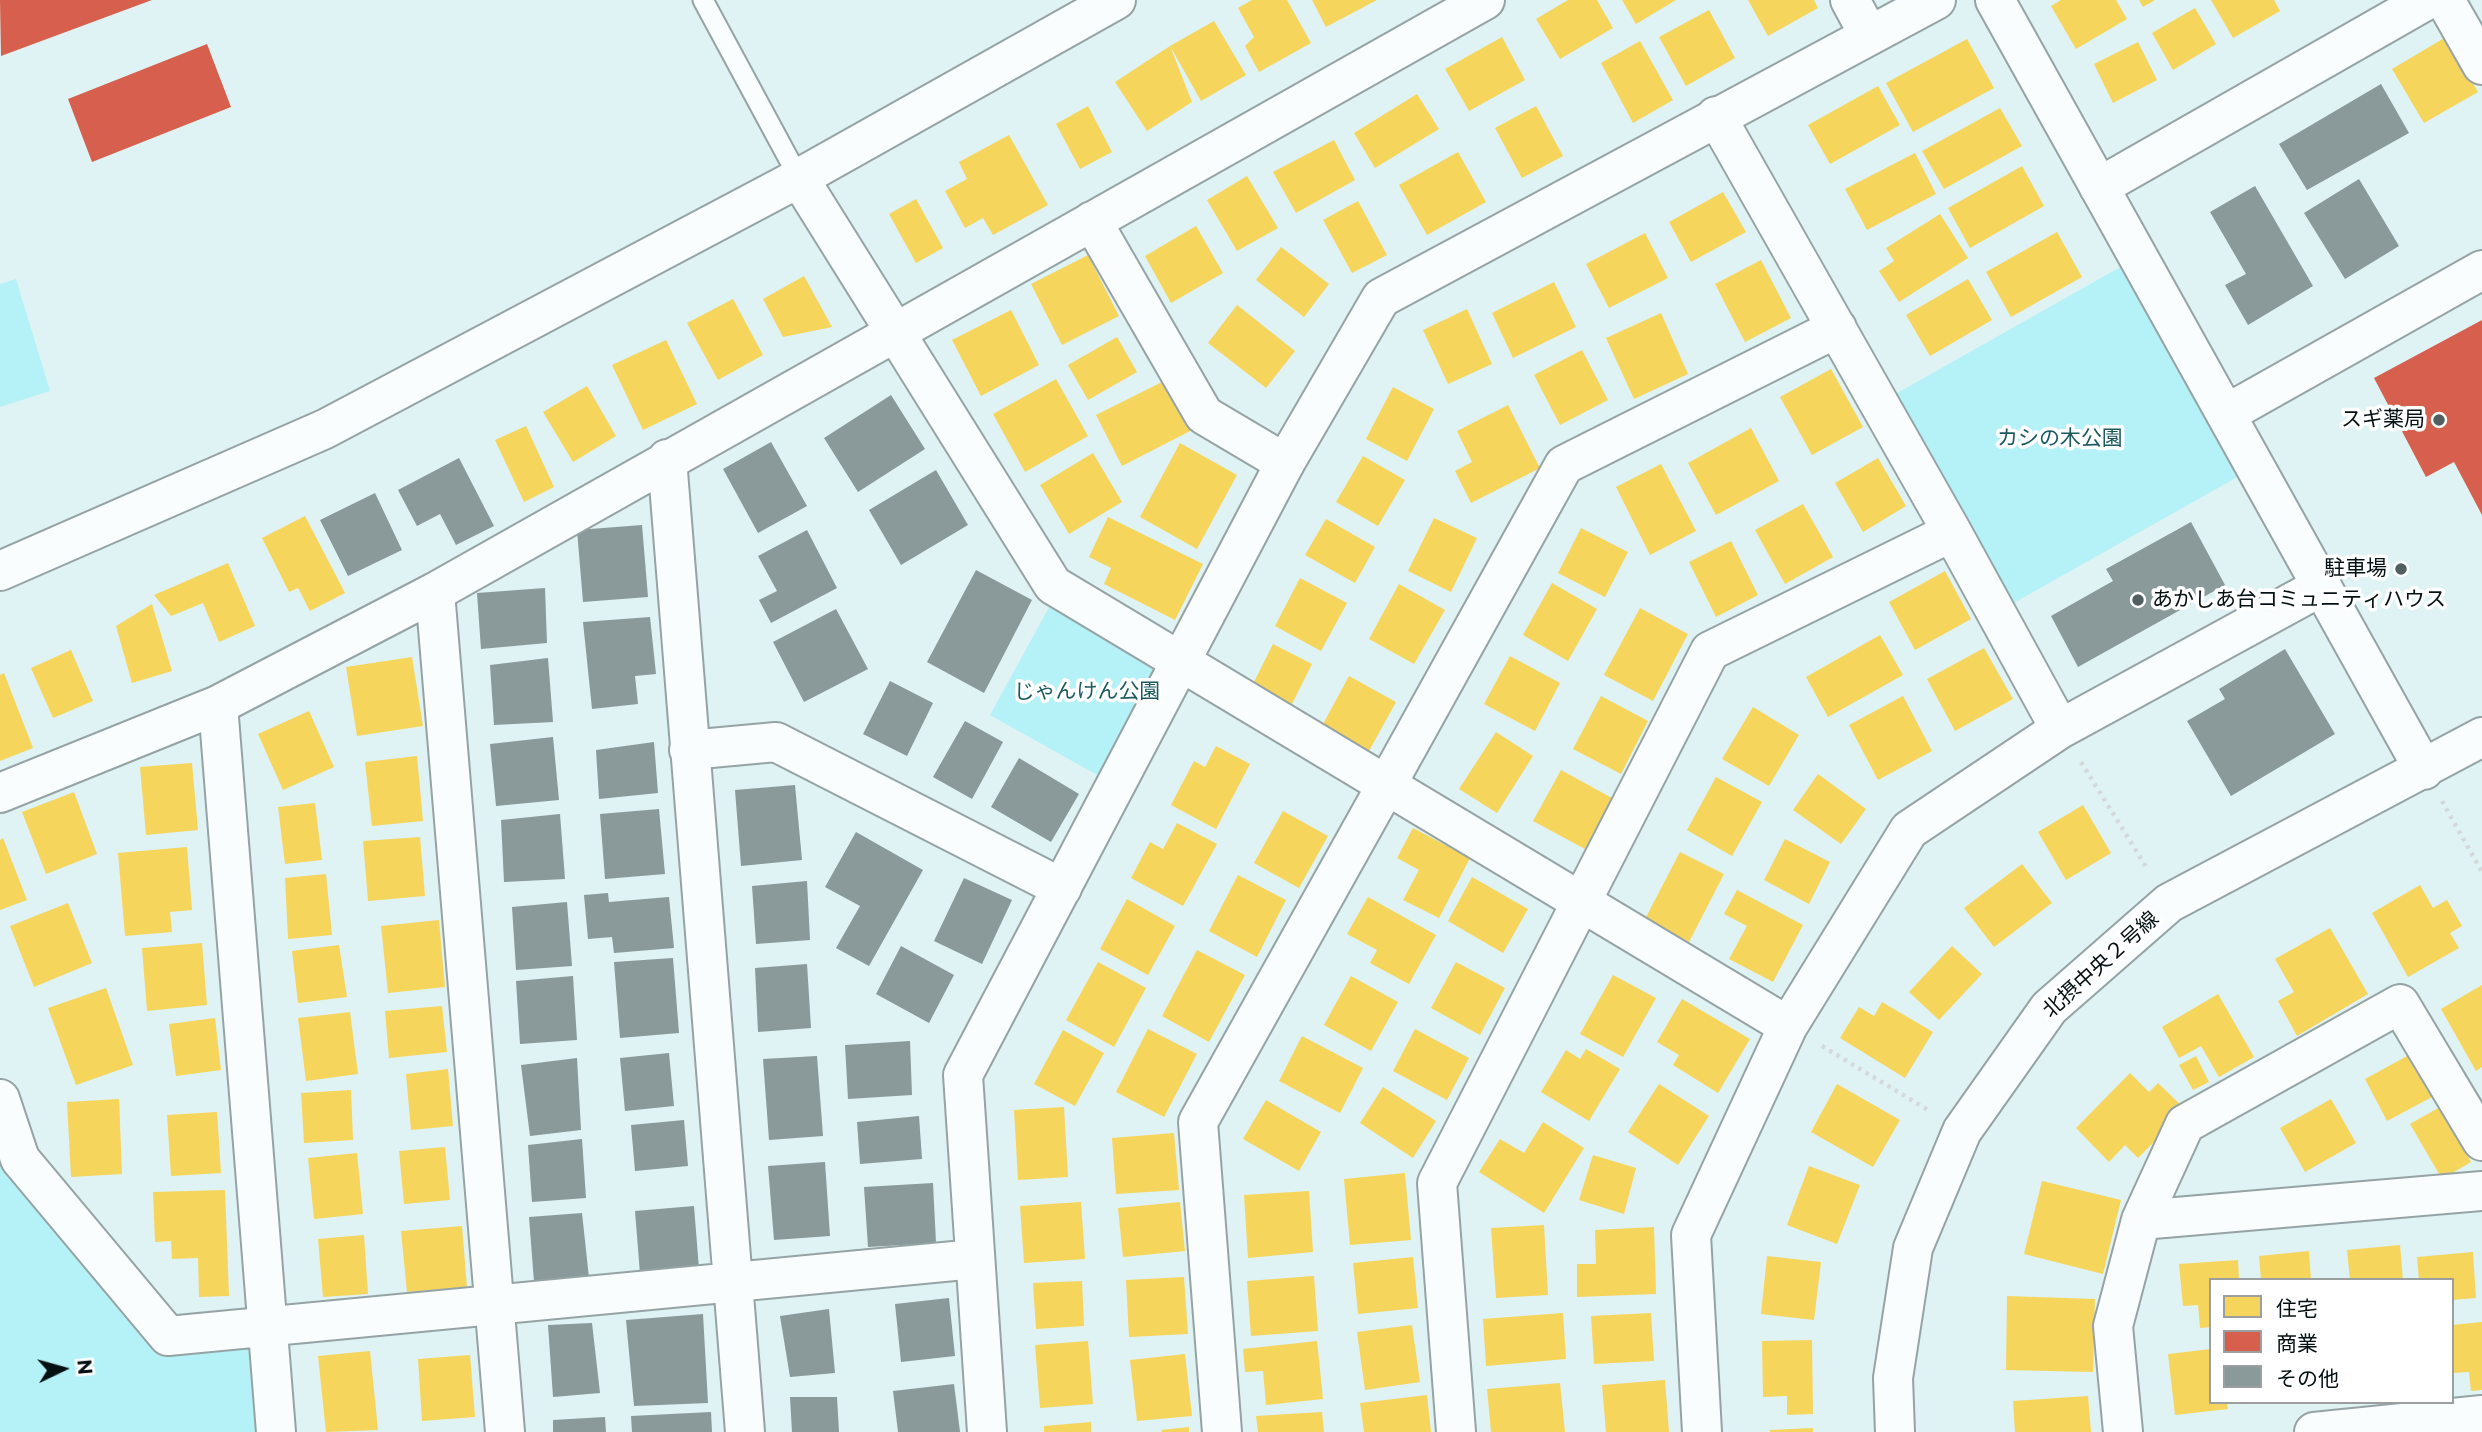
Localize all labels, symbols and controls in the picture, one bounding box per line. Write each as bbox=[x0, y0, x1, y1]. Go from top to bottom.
place label: スギ薬局 bbox=[2341, 407, 2425, 433]
marker: スギ薬局 bbox=[2431, 412, 2447, 428]
park label: カシの木公園 bbox=[1997, 426, 2123, 452]
place label: 駐車場 bbox=[2324, 556, 2387, 582]
marker: 駐車場 bbox=[2393, 561, 2409, 577]
place label: あかしあ台コミュニティハウス bbox=[2152, 587, 2446, 613]
marker: あかしあ台コミュニティハウス bbox=[2130, 592, 2146, 608]
park label: じゃんけん公園 bbox=[1014, 679, 1160, 705]
street label: 北摂中央２号線 bbox=[2038, 906, 2164, 1024]
legend bbox=[2209, 1278, 2454, 1404]
text: 住宅 bbox=[2276, 1296, 2318, 1321]
text: 商業 bbox=[2276, 1331, 2318, 1356]
north arrow bbox=[28, 1334, 98, 1404]
text: N bbox=[72, 1358, 97, 1376]
text: その他 bbox=[2276, 1366, 2339, 1391]

